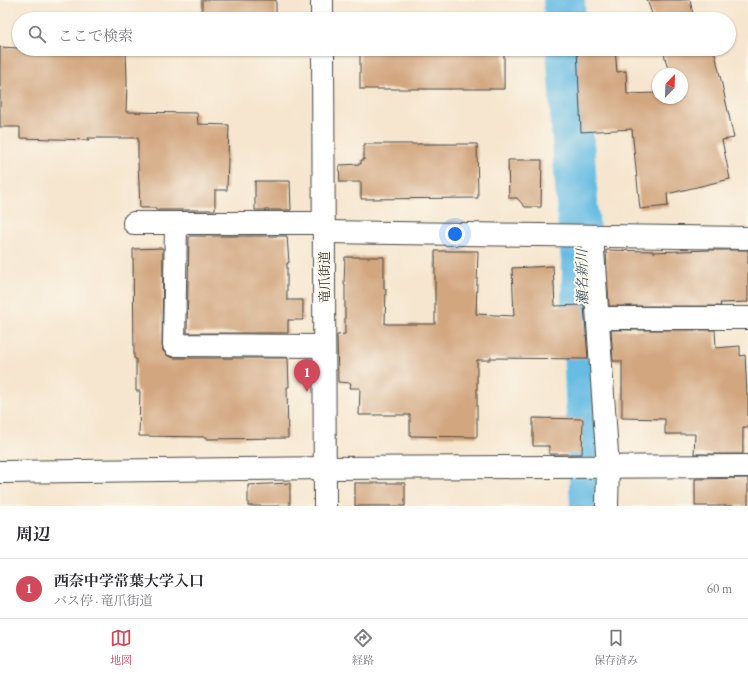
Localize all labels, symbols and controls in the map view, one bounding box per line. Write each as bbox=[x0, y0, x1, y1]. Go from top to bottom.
search box bbox=[12, 12, 736, 56]
icon: search bbox=[26, 23, 48, 45]
text: ここで検索 bbox=[58, 26, 133, 45]
north arrow bbox=[652, 68, 688, 104]
your location bbox=[445, 224, 465, 244]
water label: 瀬名新川 bbox=[572, 247, 591, 305]
street label: 竜爪街道 bbox=[316, 251, 333, 303]
pin: 1 bbox=[294, 359, 320, 392]
text: 周辺 bbox=[16, 523, 50, 545]
text: 西奈中学常葉大学入口 bbox=[54, 571, 204, 590]
text: 1 bbox=[26, 580, 32, 597]
text: 60 m bbox=[707, 580, 732, 597]
text: バス停 · 竜爪街道 bbox=[54, 592, 153, 609]
tab: 地図 bbox=[110, 627, 132, 667]
tab: 経路 bbox=[352, 627, 374, 667]
tab: 保存済み bbox=[594, 627, 638, 667]

